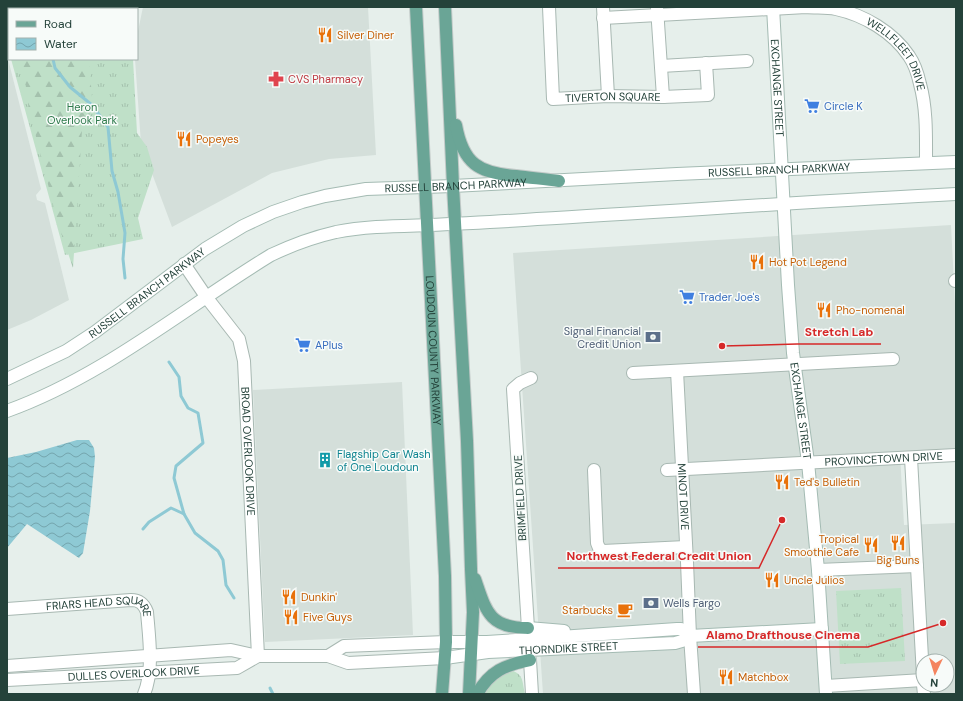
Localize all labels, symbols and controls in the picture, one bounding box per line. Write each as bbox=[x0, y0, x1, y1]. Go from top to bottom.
legend bbox=[8, 8, 138, 60]
street label: WELLFLEET DRIVE bbox=[864, 14, 928, 92]
text: Road bbox=[44, 16, 72, 32]
restaurant icon: Silver Diner bbox=[316, 26, 334, 44]
place label: Silver Diner bbox=[337, 28, 394, 42]
text: Water bbox=[44, 36, 78, 52]
street label: EXCHANGE STREET bbox=[768, 39, 787, 137]
pharmacy icon: CVS Pharmacy bbox=[267, 70, 285, 88]
place label: CVS Pharmacy bbox=[288, 72, 363, 86]
street label: TIVERTON SQUARE bbox=[565, 89, 661, 105]
supermarket icon: Circle K bbox=[803, 97, 821, 115]
place label: Circle K bbox=[824, 99, 863, 113]
park label: Heron Overlook Park bbox=[47, 100, 117, 127]
restaurant icon: Popeyes bbox=[175, 130, 193, 148]
place label: Popeyes bbox=[196, 132, 239, 146]
street label: RUSSELL BRANCH PARKWAY bbox=[708, 160, 851, 180]
street label: RUSSELL BRANCH PARKWAY bbox=[384, 175, 528, 195]
street label: RUSSELL BRANCH PARKWAY bbox=[86, 244, 208, 341]
restaurant icon: Hot Pot Legend bbox=[748, 253, 766, 271]
place label: Hot Pot Legend bbox=[769, 255, 847, 269]
street label: LOUDOUN COUNTY PARKWAY bbox=[423, 275, 444, 426]
supermarket icon: Trader Joe's bbox=[678, 288, 696, 306]
place label: Trader Joe's bbox=[699, 290, 760, 304]
restaurant icon: Pho-nomenal bbox=[815, 301, 833, 319]
place label: Pho-nomenal bbox=[836, 303, 905, 317]
callout: Stretch Lab bbox=[797, 320, 881, 344]
place label: Signal Financial Credit Union bbox=[564, 324, 641, 351]
text: Stretch Lab bbox=[805, 324, 873, 340]
bank icon: Signal Financial Credit Union bbox=[644, 328, 662, 346]
supermarket icon: APlus bbox=[294, 336, 312, 354]
place label: APlus bbox=[315, 338, 343, 352]
street label: EXCHANGE STREET bbox=[787, 362, 815, 460]
street label: BROAD OVERLOOK DRIVE bbox=[238, 386, 258, 516]
place label: Flagship Car Wash of One Loudoun bbox=[337, 447, 431, 474]
street label: PROVINCETOWN DRIVE bbox=[824, 449, 943, 469]
building icon: Flagship Car Wash of One Loudoun bbox=[316, 451, 334, 469]
street label: BRIMFIELD DRIVE bbox=[511, 455, 529, 541]
street label: MINOT DRIVE bbox=[675, 463, 692, 531]
restaurant icon: Ted's Bulletin bbox=[773, 473, 791, 491]
place label: Ted's Bulletin bbox=[794, 475, 860, 489]
place label: Tropical Smoothie Cafe bbox=[784, 532, 859, 559]
restaurant icon: Big Buns bbox=[889, 534, 907, 552]
restaurant icon: Tropical Smoothie Cafe bbox=[862, 536, 880, 554]
callout: Northwest Federal Credit Union bbox=[558, 544, 759, 568]
text: Northwest Federal Credit Union bbox=[567, 548, 752, 564]
place label: Big Buns bbox=[876, 553, 920, 567]
restaurant icon: Uncle Julios bbox=[763, 571, 781, 589]
place label: Uncle Julios bbox=[784, 573, 844, 587]
restaurant icon: Dunkin' bbox=[280, 588, 298, 606]
place label: Dunkin' bbox=[301, 590, 337, 604]
street label: FRIARS HEAD SQUARE bbox=[46, 593, 154, 617]
bank icon: Wells Fargo bbox=[642, 594, 660, 612]
place label: Wells Fargo bbox=[663, 596, 721, 610]
cafe icon: Starbucks bbox=[616, 601, 634, 619]
place label: Starbucks bbox=[562, 603, 613, 617]
restaurant icon: Five Guys bbox=[282, 608, 300, 626]
place label: Five Guys bbox=[303, 610, 352, 624]
callout: Alamo Drafthouse Cinema bbox=[698, 623, 868, 647]
text: Alamo Drafthouse Cinema bbox=[706, 627, 860, 643]
street label: THORNDIKE STREET bbox=[518, 639, 619, 658]
north arrow bbox=[915, 653, 955, 693]
street label: DULLES OVERLOOK DRIVE bbox=[68, 663, 200, 684]
restaurant icon: Matchbox bbox=[717, 668, 735, 686]
place label: Matchbox bbox=[738, 670, 789, 684]
text: N bbox=[930, 676, 939, 690]

